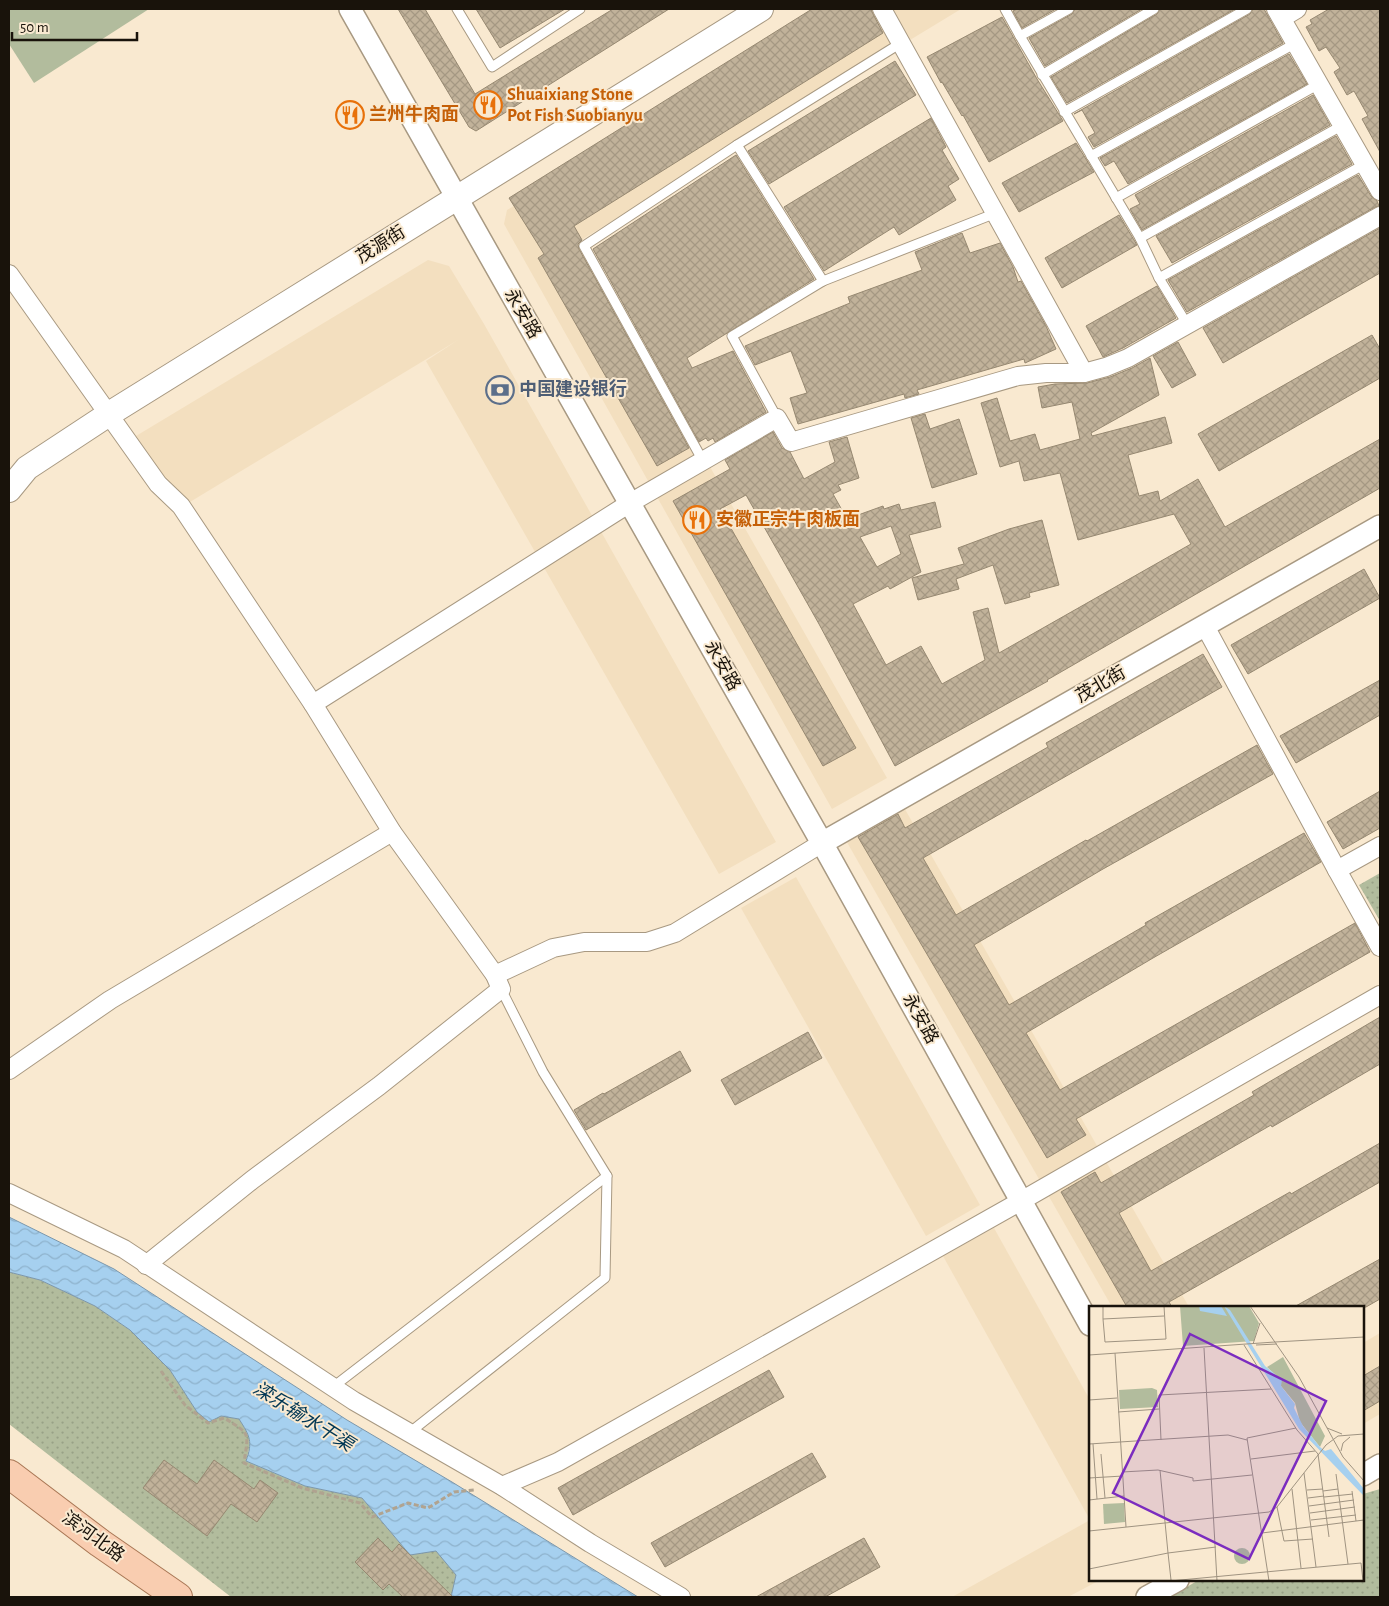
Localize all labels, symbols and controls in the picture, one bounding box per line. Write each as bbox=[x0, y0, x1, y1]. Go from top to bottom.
scale bar bbox=[12, 10, 138, 42]
text: 50 m bbox=[20, 20, 49, 35]
place label: Shuaixiang Stone Pot Fish Suobianyu bbox=[507, 86, 643, 125]
restaurant icon: Shuaixiang Stone Pot Fish Suobianyu bbox=[473, 90, 503, 120]
restaurant icon: 兰州牛肉面 bbox=[335, 100, 365, 130]
place label: 兰州牛肉面 bbox=[369, 104, 459, 124]
street label: 茂源街 bbox=[352, 221, 409, 267]
street label: 永安路 bbox=[501, 285, 545, 342]
bank icon: 中国建设银行 bbox=[485, 375, 515, 405]
place label: 中国建设银行 bbox=[519, 378, 627, 399]
restaurant icon: 安徽正宗牛肉板面 bbox=[682, 505, 712, 535]
place label: 安徽正宗牛肉板面 bbox=[716, 509, 860, 529]
street label: 永安路 bbox=[701, 637, 745, 694]
street label: 茂北街 bbox=[1072, 662, 1129, 706]
street label: 永安路 bbox=[899, 990, 943, 1047]
inset map bbox=[1089, 1306, 1364, 1581]
water label: 滦乐输水干渠 bbox=[250, 1377, 360, 1457]
street label: 滨河北路 bbox=[59, 1507, 129, 1565]

